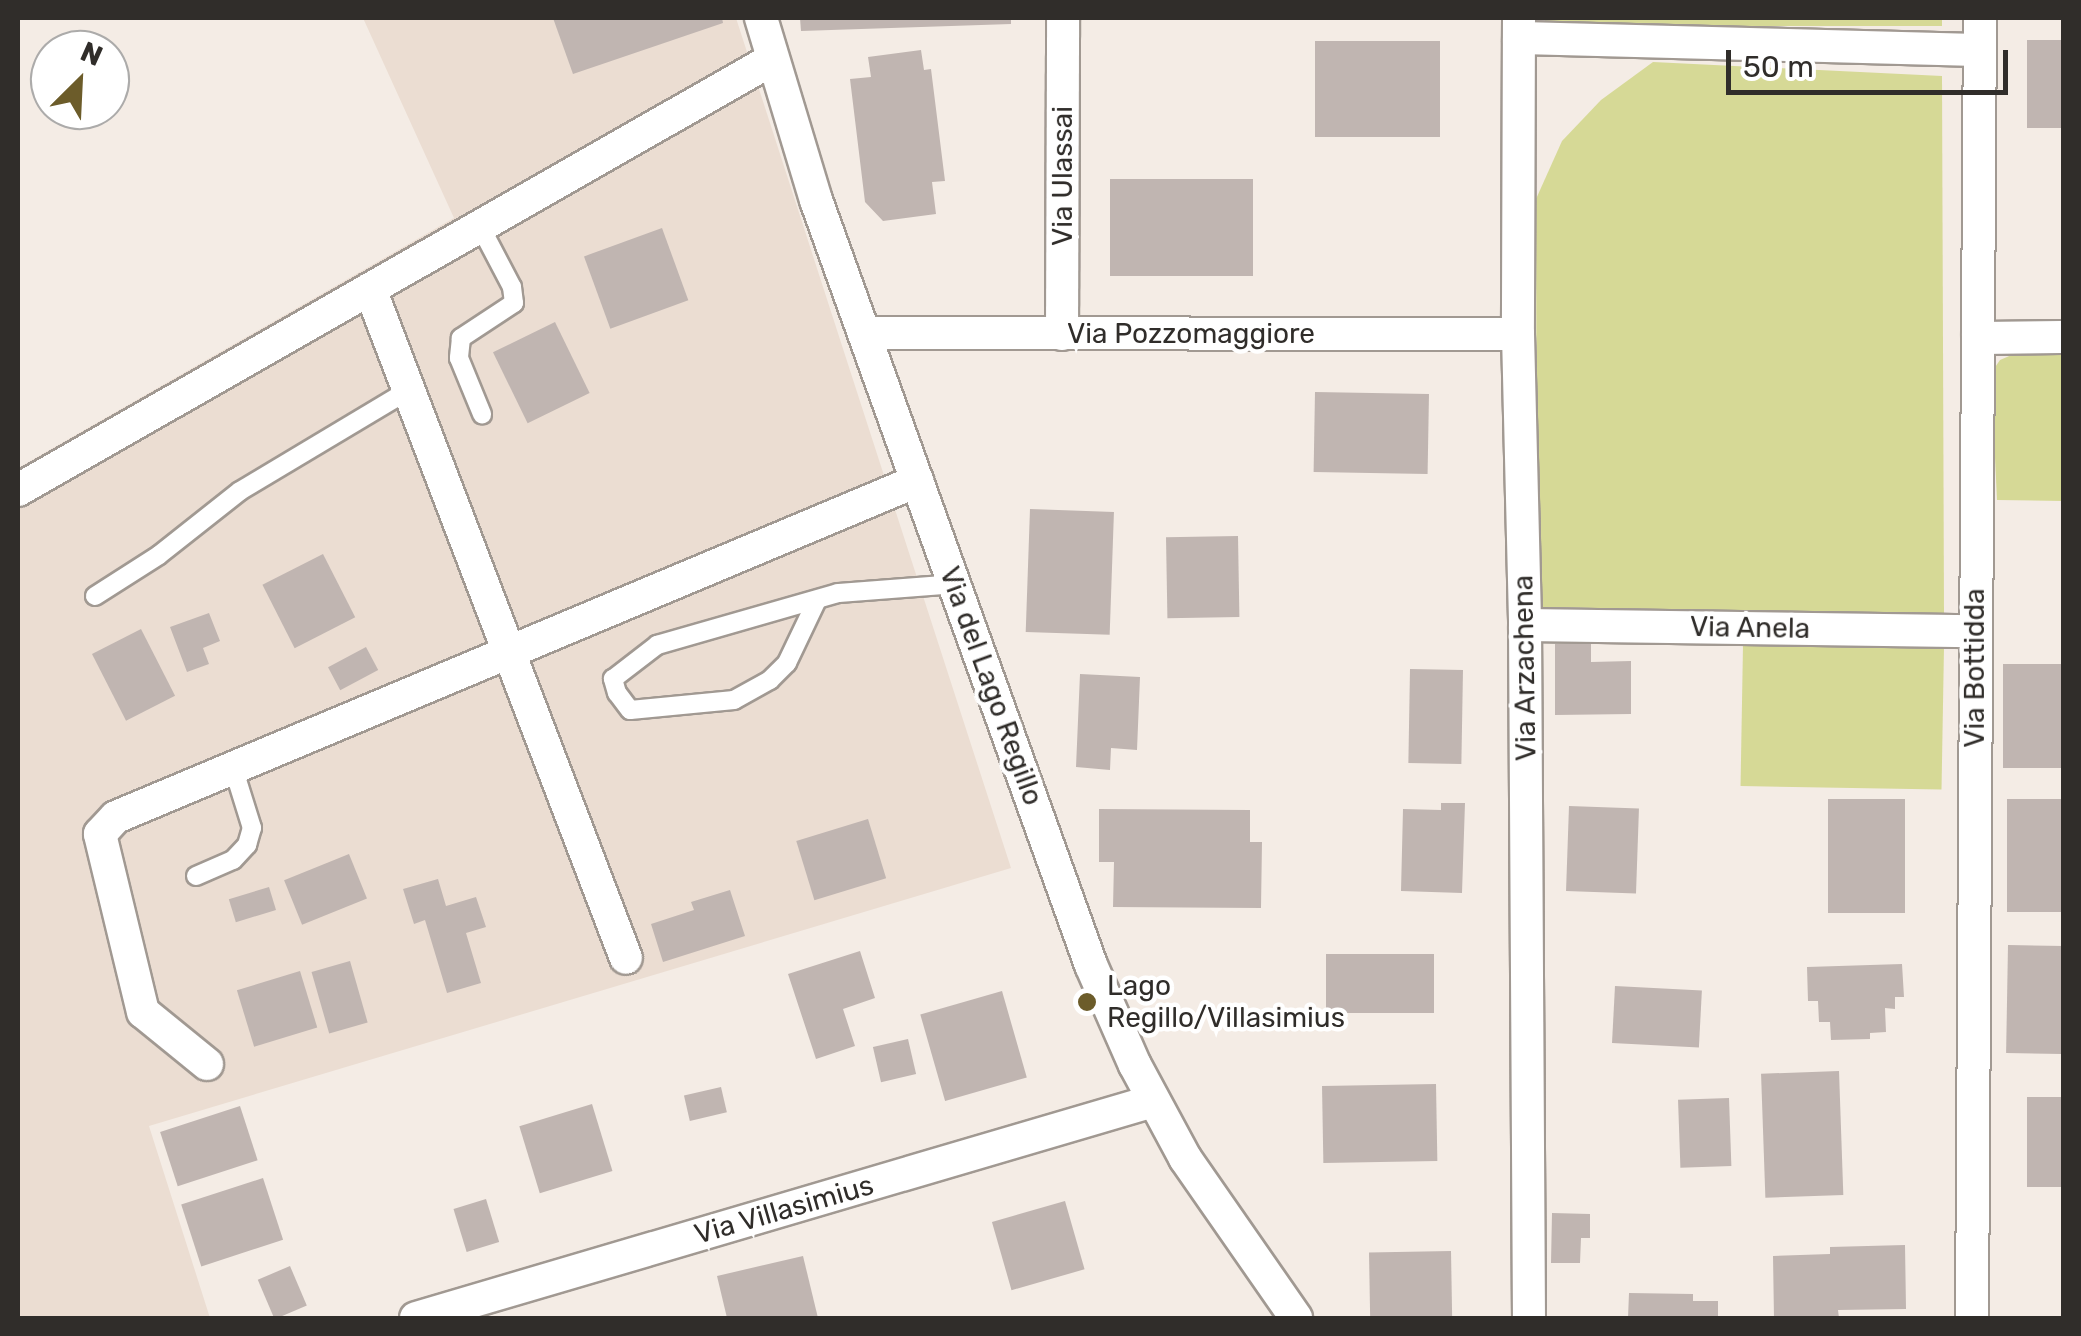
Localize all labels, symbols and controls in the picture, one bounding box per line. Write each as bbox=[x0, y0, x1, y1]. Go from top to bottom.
north arrow bbox=[30, 30, 130, 130]
scale bar bbox=[1731, 30, 2014, 92]
text: N bbox=[76, 35, 107, 73]
text: 50 m bbox=[1743, 49, 1814, 85]
street label: Via Ulassai bbox=[1046, 106, 1080, 246]
street label: Via Pozzomaggiore bbox=[1067, 317, 1315, 351]
street label: Via del Lago Regillo bbox=[932, 562, 1050, 810]
street label: Via Arzachena bbox=[1507, 574, 1543, 762]
street label: Via Bottidda bbox=[1958, 588, 1992, 748]
street label: Via Anela bbox=[1689, 610, 1811, 646]
place label: Lago Regillo/Villasimius bbox=[1107, 969, 1345, 1035]
marker: Lago Regillo/Villasimius bbox=[1076, 991, 1098, 1013]
street label: Via Villasimius bbox=[690, 1168, 878, 1252]

